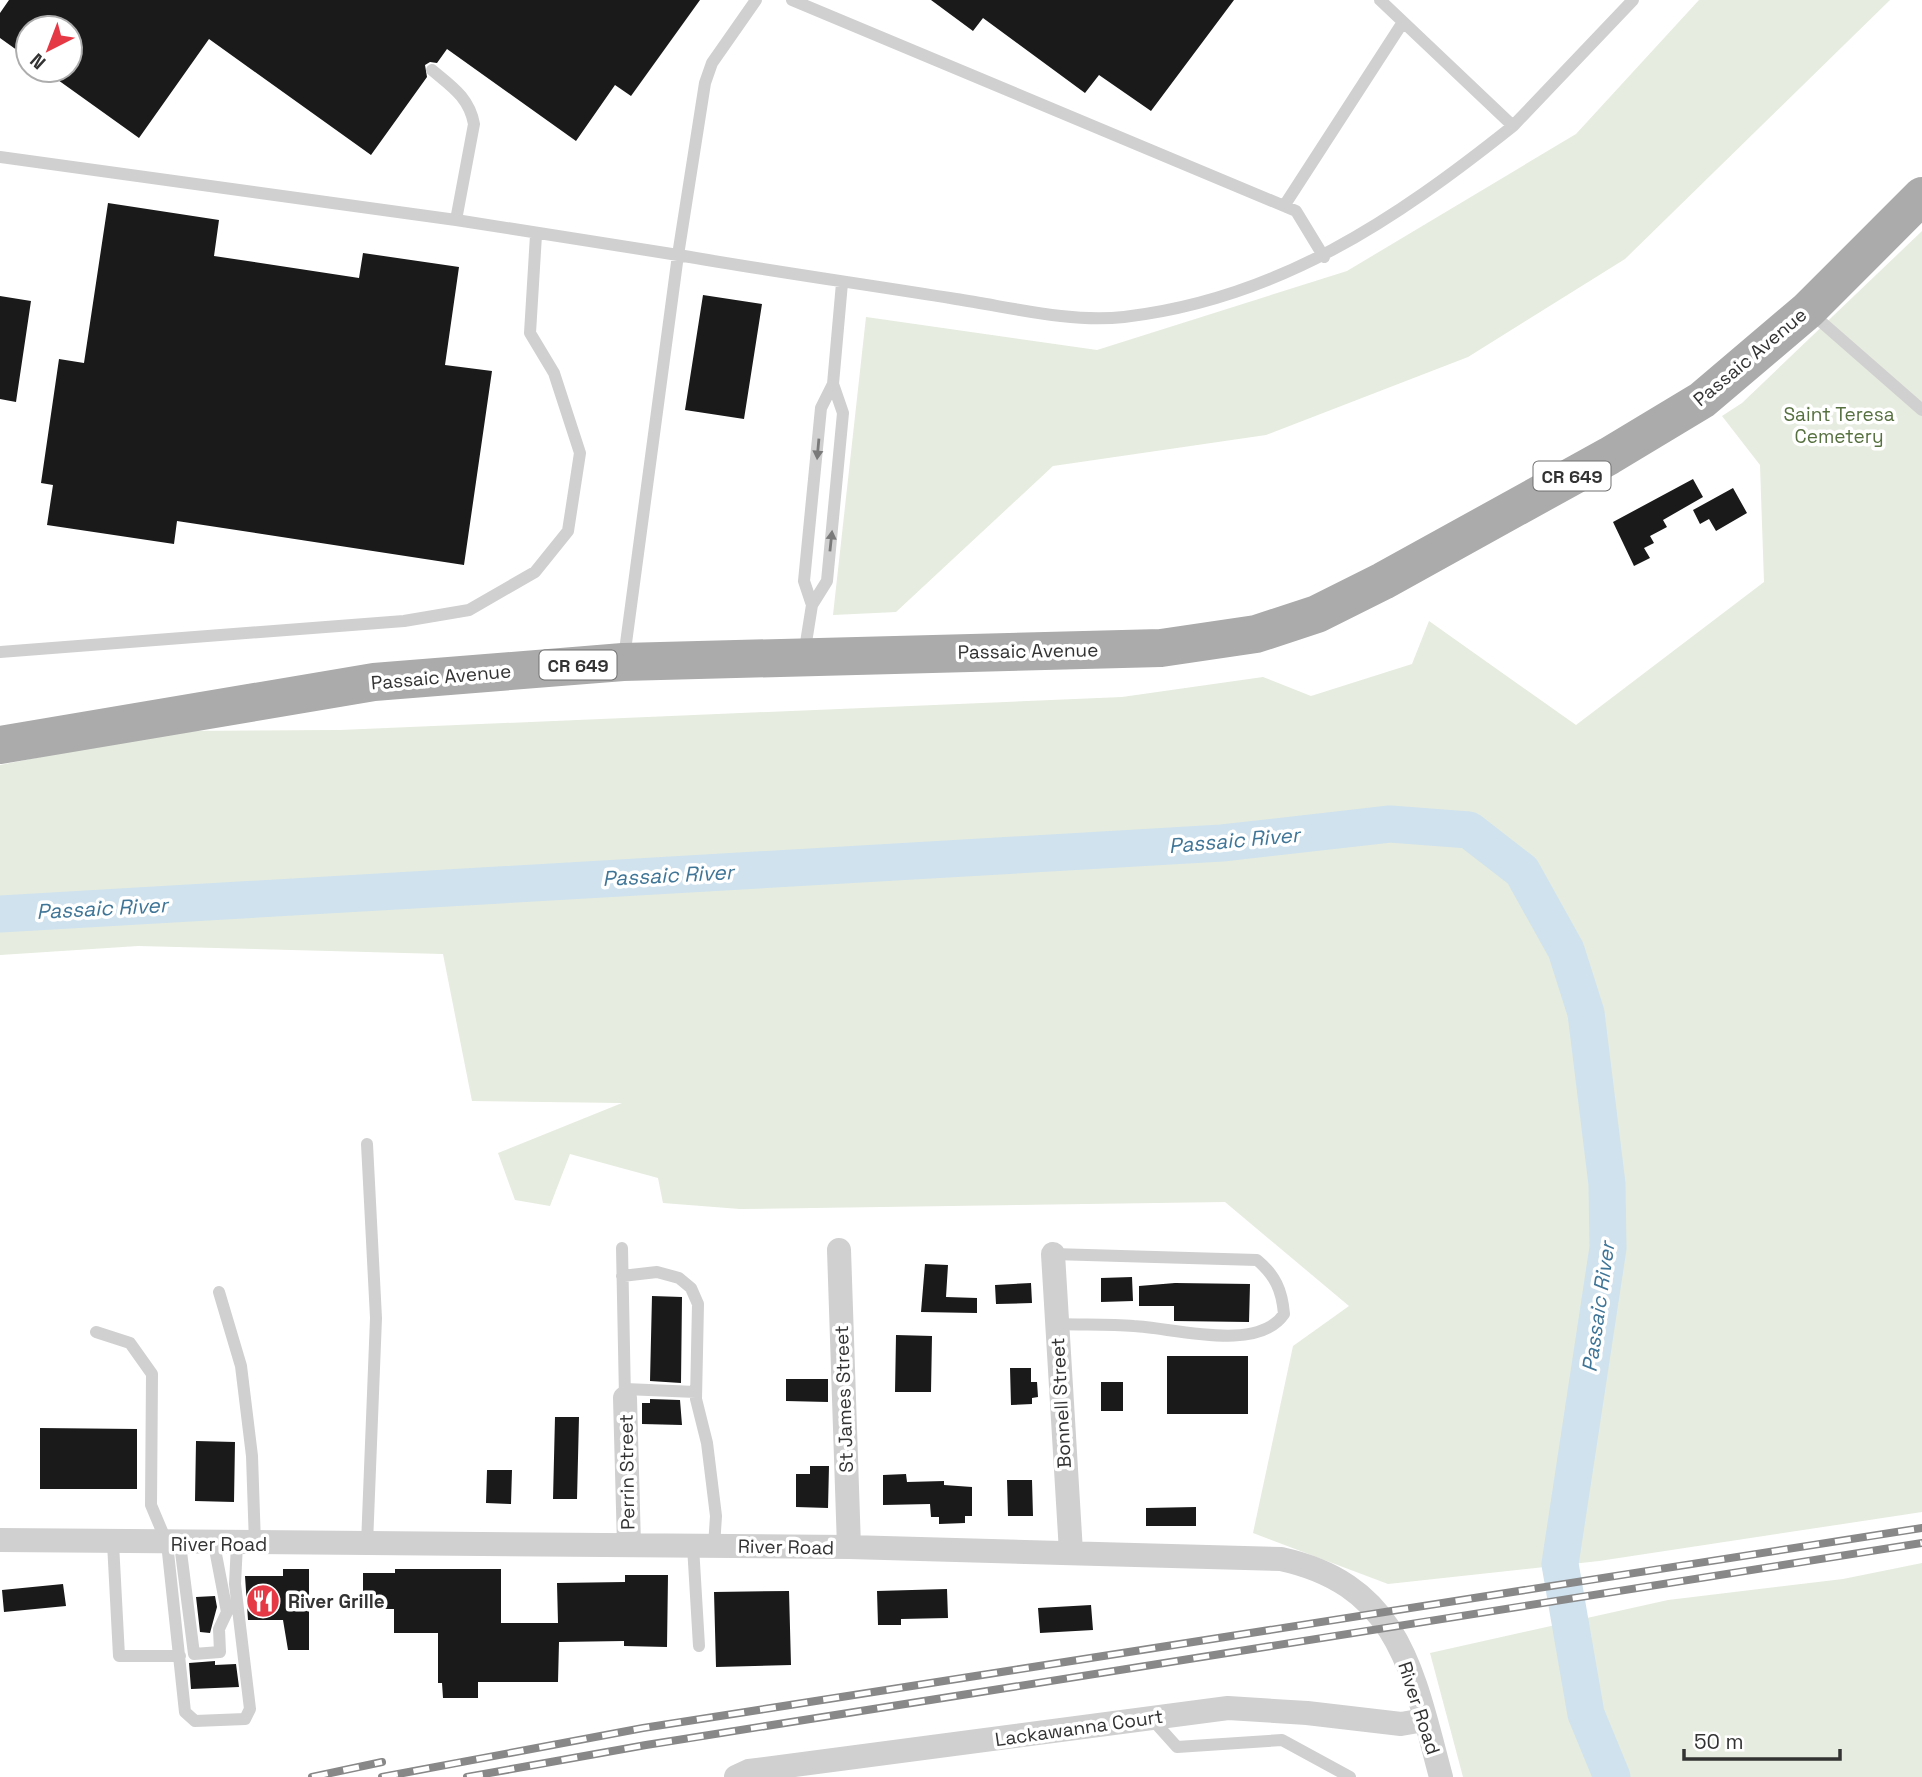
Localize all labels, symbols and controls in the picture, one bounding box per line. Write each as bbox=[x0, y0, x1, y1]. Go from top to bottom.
north arrow bbox=[14, 14, 84, 84]
text: N bbox=[25, 48, 51, 75]
street label: Passaic Avenue bbox=[1688, 302, 1812, 412]
park label: Saint Teresa Cemetery bbox=[1783, 402, 1895, 449]
one-way arrow bbox=[812, 438, 823, 460]
road number: CR 649 bbox=[1534, 462, 1610, 490]
one-way arrow bbox=[826, 530, 837, 552]
street label: Passaic Avenue bbox=[957, 637, 1099, 665]
road number: CR 649 bbox=[540, 650, 616, 680]
street label: Passaic Avenue bbox=[370, 658, 512, 696]
water label: Passaic River bbox=[1167, 821, 1303, 859]
water label: Passaic River bbox=[602, 858, 736, 892]
water label: Passaic River bbox=[36, 891, 170, 925]
water label: Passaic River bbox=[1575, 1238, 1621, 1374]
street label: St James Street bbox=[829, 1325, 859, 1473]
street label: Bonnell Street bbox=[1045, 1337, 1077, 1469]
street label: Perrin Street bbox=[613, 1414, 641, 1530]
street label: River Road bbox=[171, 1532, 267, 1557]
street label: River Road bbox=[738, 1534, 834, 1560]
restaurant icon: River Grille bbox=[244, 1582, 282, 1620]
place label: River Grille bbox=[288, 1589, 385, 1614]
street label: River Road bbox=[1392, 1658, 1446, 1758]
street label: Lackawanna Court bbox=[993, 1704, 1165, 1752]
scale bar bbox=[1684, 1718, 1840, 1762]
text: 50 m bbox=[1694, 1728, 1744, 1755]

